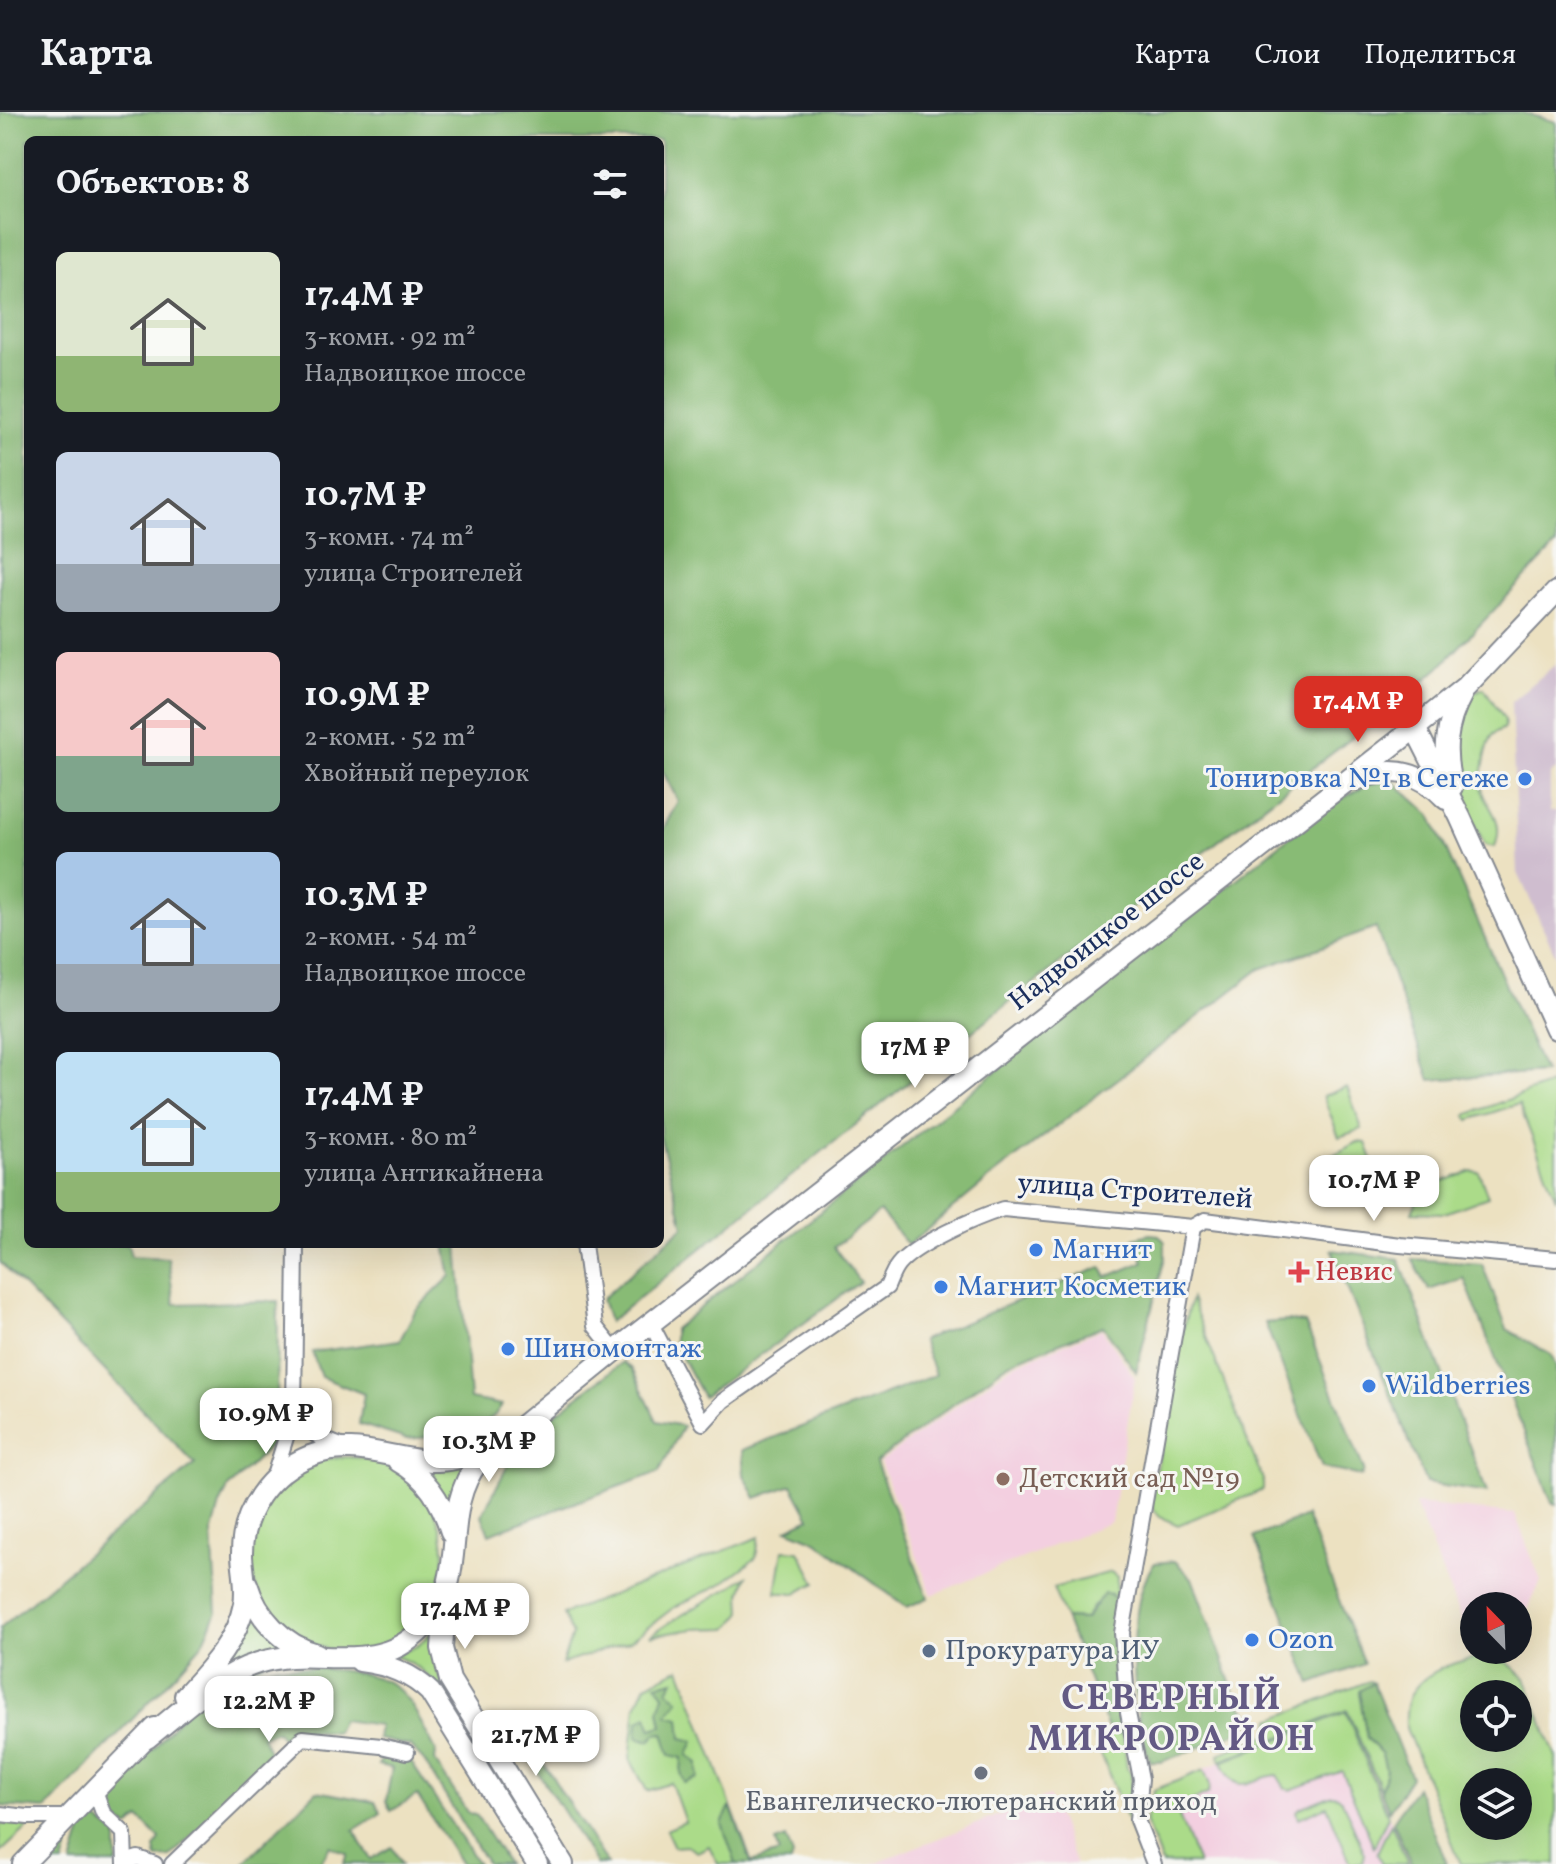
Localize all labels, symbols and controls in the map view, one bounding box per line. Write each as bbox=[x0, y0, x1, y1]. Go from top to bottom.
text: Карта bbox=[40, 29, 153, 82]
text: Карта bbox=[1135, 36, 1211, 75]
text: Слои bbox=[1255, 36, 1320, 75]
text: Поделиться bbox=[1364, 36, 1516, 75]
text: Объектов: 8 bbox=[56, 161, 250, 208]
icon: filters bbox=[588, 162, 632, 206]
text: 17.4M ₽ bbox=[304, 273, 424, 320]
icon: home bbox=[120, 284, 216, 380]
text: 3-комн. · 92 m² bbox=[304, 320, 476, 356]
text: Надвоицкое шоссе bbox=[304, 356, 526, 392]
text: 10.7M ₽ bbox=[304, 473, 426, 520]
icon: home bbox=[120, 484, 216, 580]
text: 3-комн. · 74 m² bbox=[304, 520, 474, 556]
text: улица Строителей bbox=[304, 556, 523, 592]
text: 10.9M ₽ bbox=[304, 673, 430, 720]
pin: 17.4M ₽ bbox=[1284, 676, 1432, 744]
icon: home bbox=[120, 684, 216, 780]
text: 17.4M ₽ bbox=[1312, 684, 1404, 720]
text: 2-комн. · 52 m² bbox=[304, 720, 475, 756]
text: Хвойный переулок bbox=[304, 756, 529, 792]
place label: Тонировка №1 в Сегеже bbox=[1205, 760, 1509, 799]
marker: Тонировка №1 в Сегеже bbox=[1516, 770, 1534, 788]
street label: Надвоицкое шоссе bbox=[1001, 843, 1213, 1021]
text: 10.3M ₽ bbox=[304, 873, 428, 920]
icon: home bbox=[120, 884, 216, 980]
text: 2-комн. · 54 m² bbox=[304, 920, 477, 956]
text: Надвоицкое шоссе bbox=[304, 956, 526, 992]
pin: 17M ₽ bbox=[859, 1022, 971, 1090]
text: 17M ₽ bbox=[879, 1030, 951, 1066]
text: 17.4M ₽ bbox=[304, 1073, 424, 1120]
icon: home bbox=[120, 1084, 216, 1180]
text: 3-комн. · 80 m² bbox=[304, 1120, 477, 1156]
pin: 10.7M ₽ bbox=[1300, 1155, 1448, 1223]
text: улица Антикайнена bbox=[304, 1156, 544, 1192]
text: 10.7M ₽ bbox=[1327, 1163, 1421, 1199]
street label: улица Строителей bbox=[1016, 1164, 1254, 1220]
place label: Магнит bbox=[1052, 1231, 1152, 1270]
marker: Магнит bbox=[1027, 1241, 1045, 1259]
place label: Невис bbox=[1315, 1253, 1393, 1292]
marker: Невис bbox=[1290, 1263, 1308, 1281]
place label: Магнит Косметик bbox=[957, 1268, 1187, 1307]
marker: Магнит Косметик bbox=[932, 1278, 950, 1296]
place label: Шиномонтаж bbox=[524, 1330, 702, 1369]
marker: Шиномонтаж bbox=[499, 1340, 517, 1358]
place label: Wildberries bbox=[1385, 1367, 1531, 1406]
marker: Wildberries bbox=[1360, 1377, 1378, 1395]
pin: 10.9M ₽ bbox=[192, 1388, 340, 1456]
text: 10.9M ₽ bbox=[218, 1396, 314, 1432]
pin: 10.3M ₽ bbox=[415, 1416, 563, 1484]
text: 10.3M ₽ bbox=[442, 1424, 536, 1460]
place label: Детский сад №19 bbox=[1019, 1460, 1240, 1499]
marker: Детский сад №19 bbox=[994, 1470, 1012, 1488]
pin: 17.4M ₽ bbox=[391, 1583, 539, 1651]
text: 17.4M ₽ bbox=[419, 1591, 511, 1627]
north arrow bbox=[1460, 1592, 1532, 1664]
map controls bbox=[1460, 1592, 1532, 1840]
place label: Ozon bbox=[1268, 1621, 1334, 1660]
marker: Ozon bbox=[1243, 1631, 1261, 1649]
place label: Прокуратура ИУ bbox=[945, 1632, 1159, 1671]
marker: Прокуратура ИУ bbox=[920, 1642, 938, 1660]
district label: СЕВЕРНЫЙ МИКРОРАЙОН bbox=[1028, 1675, 1316, 1766]
pin: 12.2M ₽ bbox=[195, 1676, 343, 1744]
button: locate bbox=[1460, 1680, 1532, 1752]
text: 12.2M ₽ bbox=[222, 1684, 316, 1720]
pin: 21.7M ₽ bbox=[462, 1710, 610, 1778]
text: 21.7M ₽ bbox=[490, 1718, 582, 1754]
marker: Евангелическо-лютеранский приход bbox=[972, 1764, 990, 1782]
button: layers bbox=[1460, 1768, 1532, 1840]
place label: Евангелическо-лютеранский приход bbox=[745, 1783, 1217, 1822]

